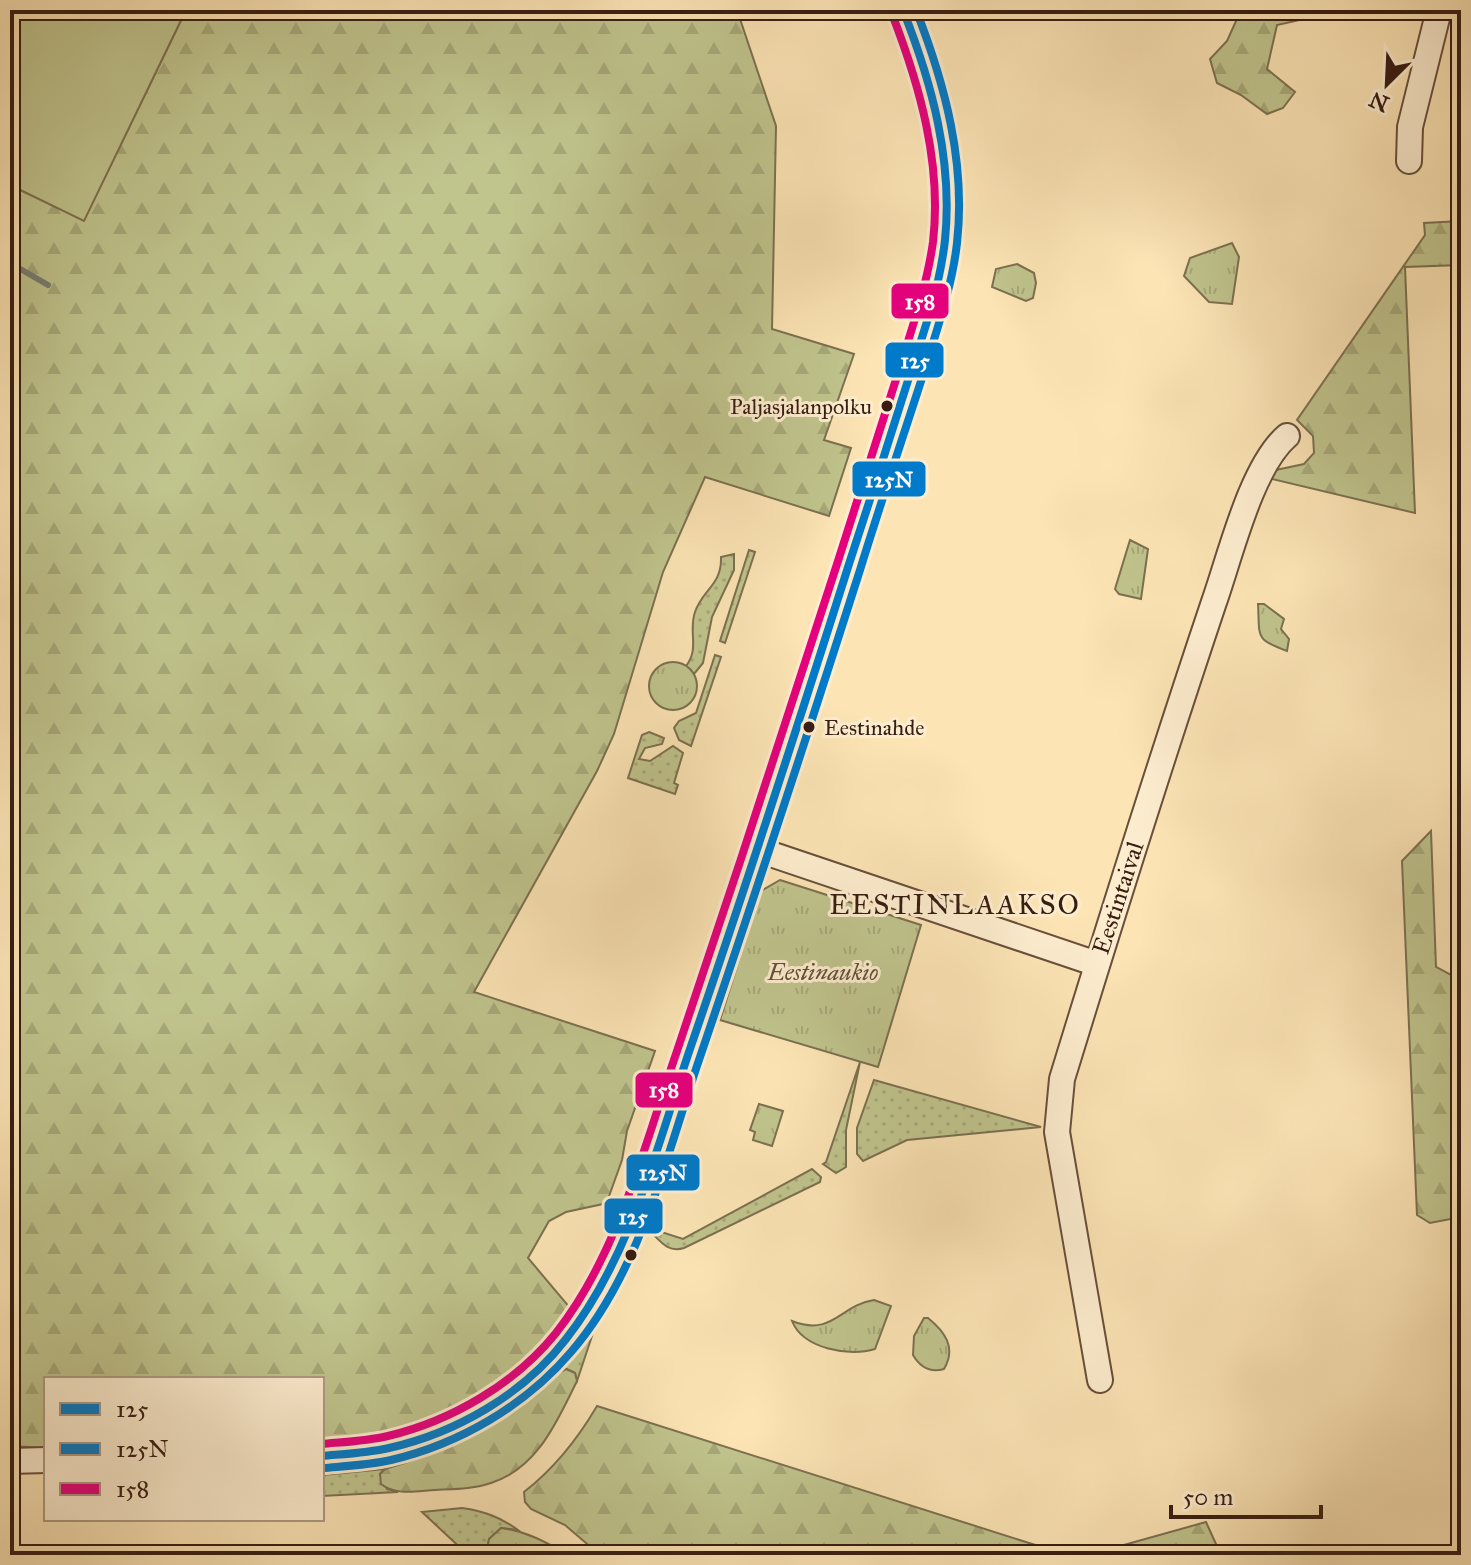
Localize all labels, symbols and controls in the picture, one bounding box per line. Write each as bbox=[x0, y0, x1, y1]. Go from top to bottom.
north arrow bbox=[1347, 44, 1427, 124]
text: N bbox=[1365, 86, 1393, 118]
line badge: 158 bbox=[890, 282, 950, 320]
text: 158 bbox=[905, 288, 935, 315]
line badge: 125 bbox=[884, 341, 945, 379]
text: 125 bbox=[900, 347, 931, 374]
place label: Paljasjalanpolku bbox=[730, 393, 872, 420]
marker: Paljasjalanpolku bbox=[879, 398, 895, 414]
line badge: 125N bbox=[851, 460, 927, 498]
text: 125N bbox=[865, 466, 913, 493]
place label: Eestinahde bbox=[824, 714, 924, 741]
marker: Eestinahde bbox=[801, 719, 817, 735]
street label: Eestintaival bbox=[1086, 837, 1150, 958]
district label: EESTINLAAKSO bbox=[829, 887, 1081, 922]
park label: Eestinaukio bbox=[767, 957, 878, 987]
line badge: 158 bbox=[634, 1071, 694, 1109]
text: 158 bbox=[649, 1076, 679, 1103]
line badge: 125N bbox=[625, 1153, 701, 1192]
text: 125N bbox=[639, 1159, 687, 1186]
line badge: 125 bbox=[603, 1197, 664, 1235]
text: 125 bbox=[618, 1203, 649, 1230]
unlabelled marker bbox=[623, 1247, 639, 1263]
legend bbox=[44, 1377, 324, 1521]
text: 125 bbox=[116, 1394, 148, 1424]
text: 125N bbox=[116, 1434, 169, 1464]
scale bar bbox=[1171, 1469, 1321, 1519]
text: 158 bbox=[116, 1474, 149, 1504]
text: 50 m bbox=[1183, 1482, 1233, 1512]

